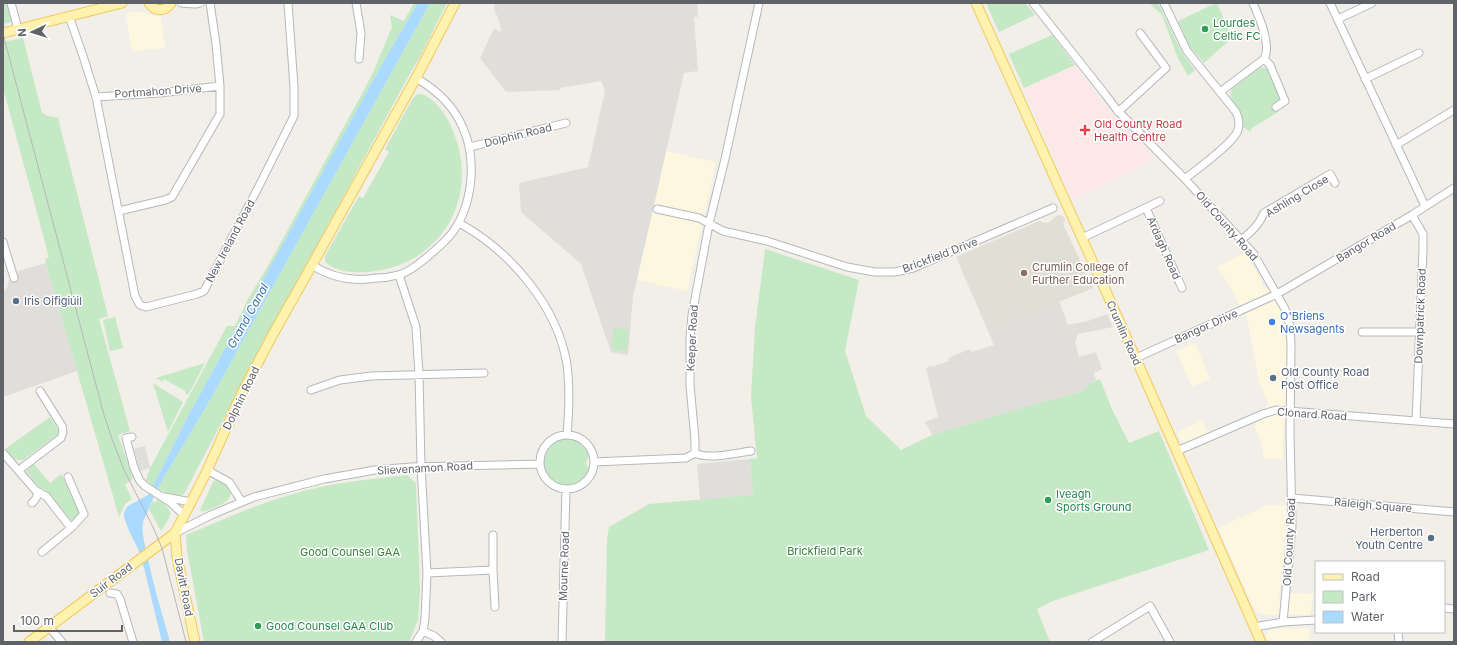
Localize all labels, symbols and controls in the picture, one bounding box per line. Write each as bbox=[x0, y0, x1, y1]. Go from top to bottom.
north arrow bbox=[12, 12, 52, 52]
place label: Lourdes Celtic FC bbox=[1213, 16, 1260, 43]
marker: Lourdes Celtic FC bbox=[1200, 24, 1210, 34]
text: N bbox=[15, 28, 29, 37]
street label: Portmahon Drive bbox=[114, 81, 202, 101]
place label: Old County Road Health Centre bbox=[1094, 117, 1182, 144]
street label: Dolphin Road bbox=[483, 120, 553, 150]
marker: Old County Road Health Centre bbox=[1079, 124, 1091, 136]
street label: Ashling Close bbox=[1263, 172, 1331, 220]
street label: Old County Road bbox=[1193, 188, 1261, 264]
street label: New Ireland Road bbox=[202, 197, 258, 285]
street label: Ardagh Road bbox=[1144, 214, 1184, 282]
street label: Bangor Road bbox=[1334, 219, 1398, 265]
street label: Brickfield Drive bbox=[900, 234, 980, 276]
place label: Crumlin College of Further Education bbox=[1032, 260, 1129, 287]
marker: Crumlin College of Further Education bbox=[1019, 268, 1029, 278]
street label: Downpatrick Road bbox=[1411, 268, 1429, 364]
water label: Grand Canal bbox=[224, 281, 272, 351]
place label: Iris Oifigiúil bbox=[24, 294, 82, 308]
marker: Iris Oifigiúil bbox=[11, 296, 21, 306]
street label: Crumlin Road bbox=[1103, 298, 1145, 368]
street label: Keeper Road bbox=[683, 304, 701, 372]
street label: Bangor Drive bbox=[1172, 306, 1240, 346]
place label: O'Briens Newsagents bbox=[1280, 309, 1345, 336]
marker: O'Briens Newsagents bbox=[1267, 317, 1277, 327]
street label: Dolphin Road bbox=[220, 364, 262, 432]
place label: Old County Road Post Office bbox=[1281, 365, 1369, 392]
marker: Old County Road Post Office bbox=[1268, 373, 1278, 383]
street label: Clonard Road bbox=[1276, 405, 1348, 423]
street label: Slievenamon Road bbox=[377, 458, 473, 478]
place label: Iveagh Sports Ground bbox=[1056, 487, 1132, 514]
marker: Iveagh Sports Ground bbox=[1043, 495, 1053, 505]
street label: Raleigh Square bbox=[1333, 495, 1413, 515]
street label: Old County Road bbox=[1280, 498, 1298, 586]
place label: Herberton Youth Centre bbox=[1355, 525, 1423, 552]
street label: Mourne Road bbox=[556, 531, 572, 601]
marker: Herberton Youth Centre bbox=[1426, 533, 1436, 543]
park label: Brickfield Park bbox=[787, 544, 863, 558]
park label: Good Counsel GAA bbox=[300, 545, 400, 559]
street label: Davitt Road bbox=[171, 557, 197, 617]
street label: Suir Road bbox=[87, 559, 135, 601]
legend bbox=[1315, 561, 1445, 633]
text: Road bbox=[1351, 569, 1380, 584]
text: Park bbox=[1351, 589, 1377, 604]
scale bar bbox=[14, 607, 122, 633]
text: Water bbox=[1351, 609, 1385, 624]
text: 100 m bbox=[20, 613, 54, 628]
place label: Good Counsel GAA Club bbox=[266, 619, 393, 633]
marker: Good Counsel GAA Club bbox=[253, 621, 263, 631]

